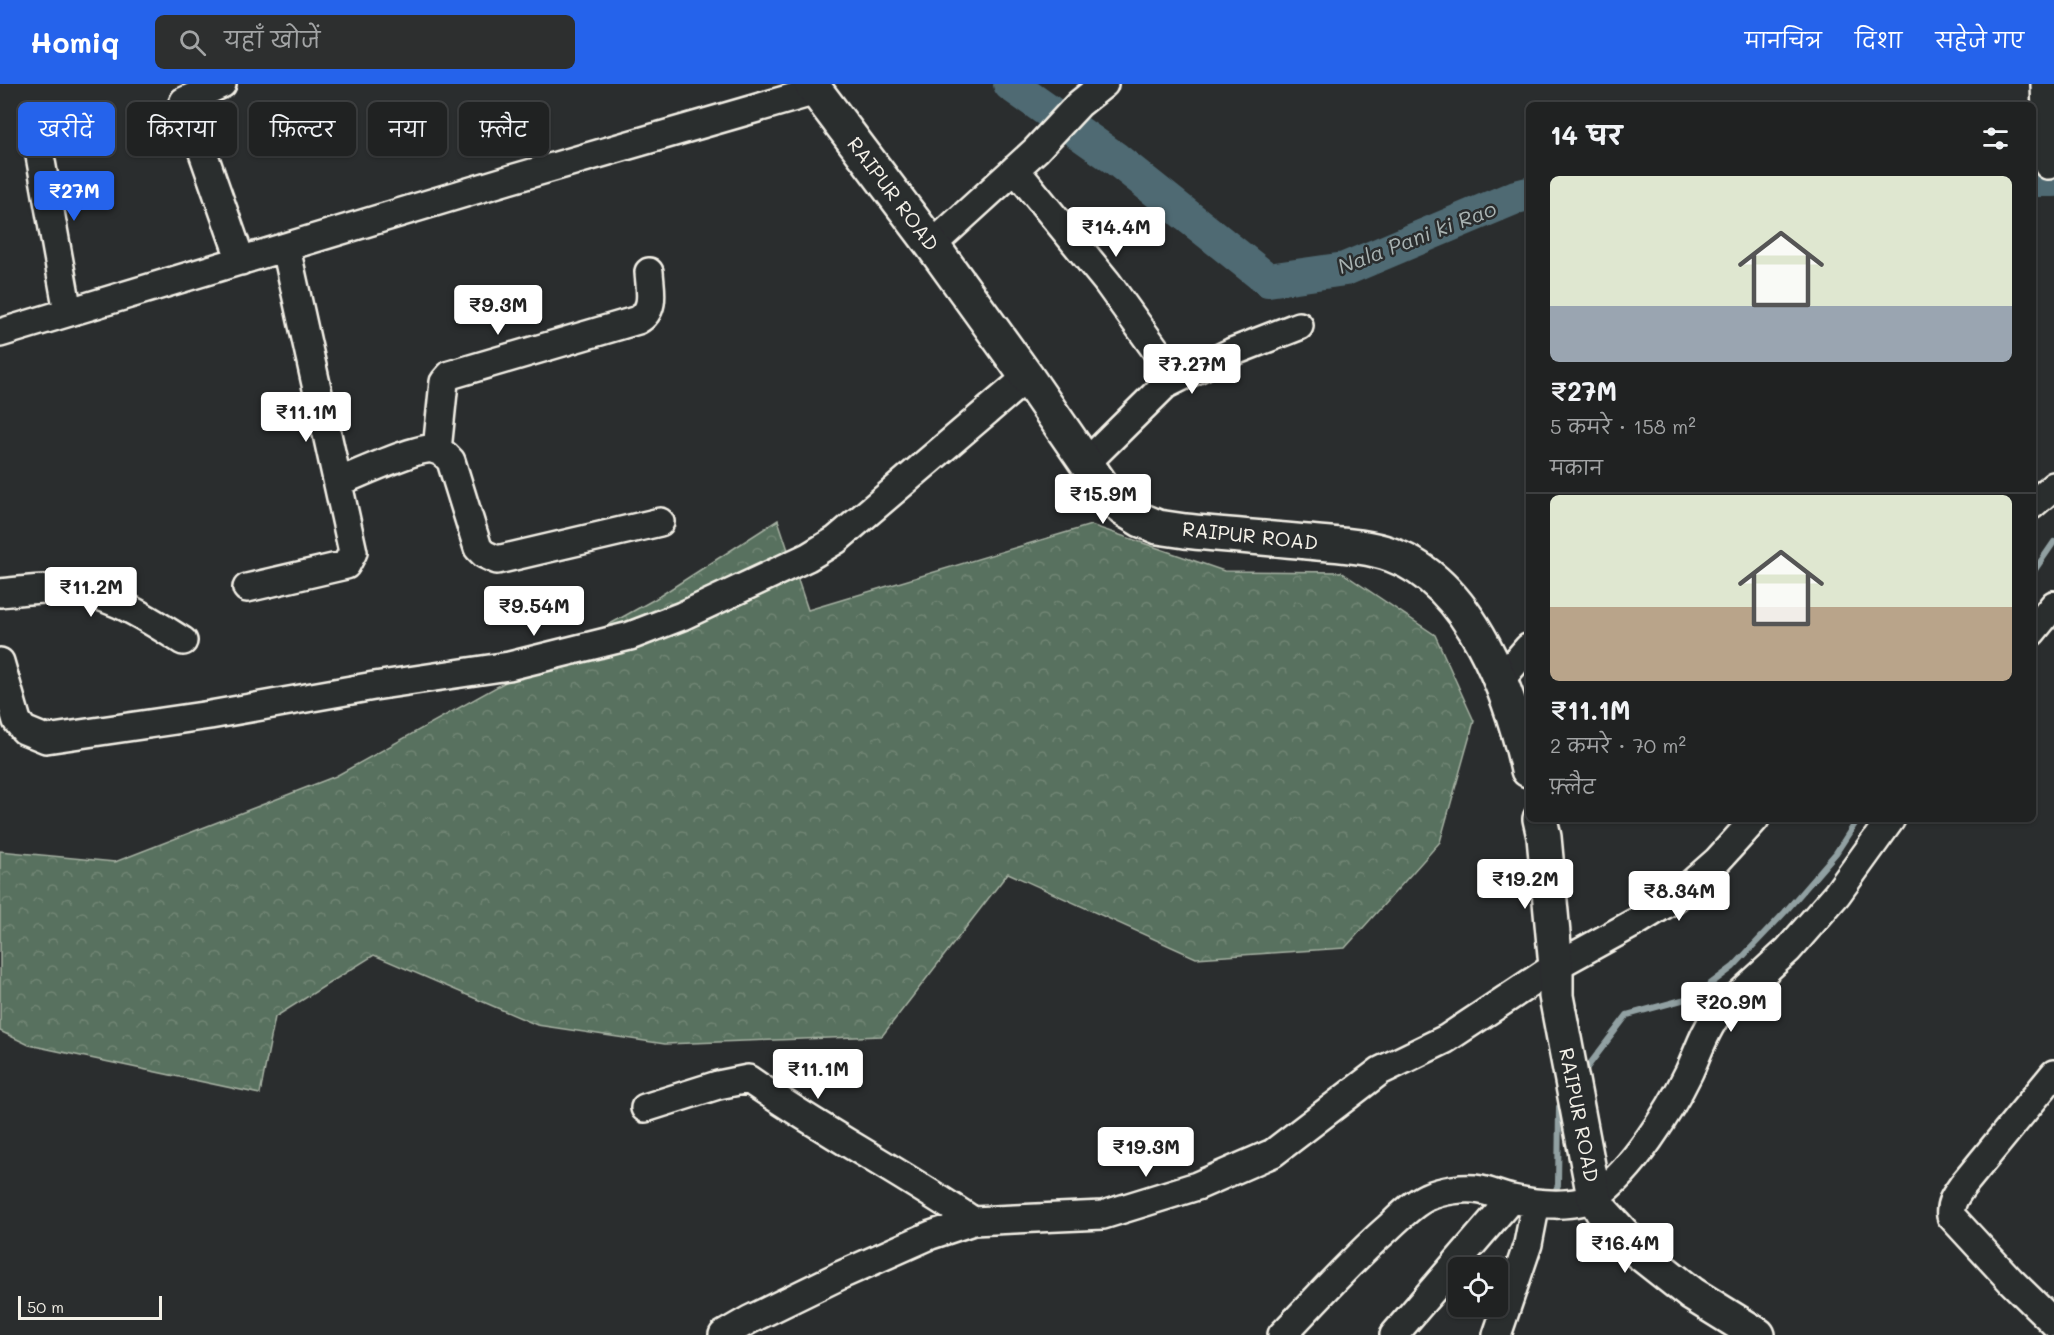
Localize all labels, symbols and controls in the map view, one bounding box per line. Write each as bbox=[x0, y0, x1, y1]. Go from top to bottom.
search box bbox=[155, 15, 575, 69]
text: Homiq bbox=[30, 24, 119, 60]
text: यहाँ खोजें bbox=[224, 25, 320, 54]
icon: search bbox=[176, 26, 209, 59]
text: मानचित्र bbox=[1745, 26, 1822, 53]
text: दिशा bbox=[1855, 26, 1902, 53]
text: सहेजे गए bbox=[1935, 26, 2024, 53]
chip: खरीदें bbox=[18, 102, 115, 156]
chip: किराया bbox=[127, 102, 237, 156]
chip: फ़िल्टर bbox=[249, 102, 356, 156]
chip: नया bbox=[368, 102, 447, 156]
chip: फ़्लैट bbox=[459, 102, 549, 156]
text: 14 घर bbox=[1550, 118, 1622, 152]
icon: filters bbox=[1979, 122, 2012, 155]
street label: RAIPUR ROAD bbox=[842, 131, 945, 256]
pin: ₹27M bbox=[38, 171, 110, 222]
text: ₹27M bbox=[48, 177, 100, 203]
water label: Nala Pani ki Rao bbox=[1333, 194, 1500, 279]
pin: ₹14.4M bbox=[1067, 207, 1165, 258]
text: ₹14.4M bbox=[1081, 213, 1151, 239]
icon: home bbox=[1727, 215, 1835, 323]
pin: ₹9.3M bbox=[456, 285, 540, 336]
text: ₹9.3M bbox=[468, 291, 528, 317]
pin: ₹7.27M bbox=[1143, 344, 1241, 395]
text: ₹7.27M bbox=[1157, 350, 1227, 376]
text: ₹27M bbox=[1550, 374, 1617, 408]
pin: ₹11.1M bbox=[257, 392, 355, 443]
text: ₹11.1M bbox=[275, 398, 337, 424]
text: 5 कमरे · 158 m² bbox=[1550, 413, 1696, 439]
text: मकान bbox=[1550, 454, 1603, 480]
pin: ₹15.9M bbox=[1054, 474, 1152, 525]
text: ₹15.9M bbox=[1069, 480, 1137, 506]
street label: RAIPUR ROAD bbox=[1181, 515, 1319, 555]
icon: home bbox=[1727, 534, 1835, 642]
pin: ₹11.2M bbox=[42, 567, 140, 618]
text: ₹11.2M bbox=[59, 573, 123, 599]
pin: ₹9.54M bbox=[485, 586, 583, 637]
text: ₹9.54M bbox=[498, 592, 570, 618]
text: ₹11.1M bbox=[1550, 693, 1631, 727]
text: 2 कमरे · 70 m² bbox=[1550, 732, 1686, 758]
text: फ़्लैट bbox=[1550, 773, 1596, 799]
pin: ₹19.2M bbox=[1476, 859, 1574, 910]
text: ₹19.2M bbox=[1491, 865, 1559, 891]
pin: ₹8.34M bbox=[1630, 871, 1728, 922]
text: ₹8.34M bbox=[1643, 877, 1715, 903]
pin: ₹20.9M bbox=[1682, 982, 1780, 1033]
text: ₹20.9M bbox=[1695, 988, 1767, 1014]
street label: RAIPUR ROAD bbox=[1554, 1045, 1606, 1184]
pin: ₹11.1M bbox=[769, 1049, 867, 1100]
text: ₹11.1M bbox=[787, 1055, 849, 1081]
pin: ₹19.3M bbox=[1097, 1127, 1195, 1178]
text: ₹19.3M bbox=[1112, 1133, 1180, 1159]
pin: ₹16.4M bbox=[1576, 1223, 1674, 1274]
text: ₹16.4M bbox=[1590, 1229, 1660, 1255]
map controls bbox=[1448, 1257, 1508, 1317]
button: locate bbox=[1448, 1257, 1508, 1317]
scale bar bbox=[18, 1293, 162, 1320]
text: 50 m bbox=[27, 1296, 64, 1317]

